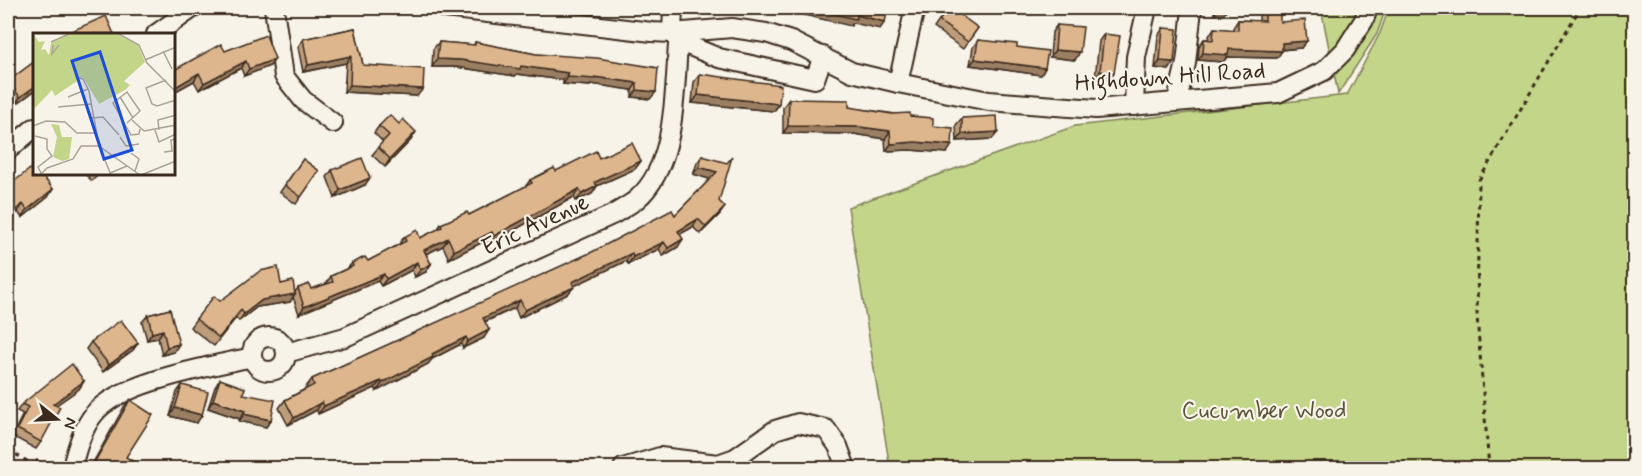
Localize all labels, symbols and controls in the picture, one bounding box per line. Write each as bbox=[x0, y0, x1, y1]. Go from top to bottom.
inset map bbox=[33, 33, 176, 176]
street label: Highdown Hill Road bbox=[1074, 55, 1267, 103]
street label: Eric Avenue bbox=[477, 187, 595, 264]
north arrow bbox=[27, 389, 87, 449]
park label: Cucumber Wood bbox=[1181, 396, 1347, 427]
text: N bbox=[58, 415, 81, 431]

